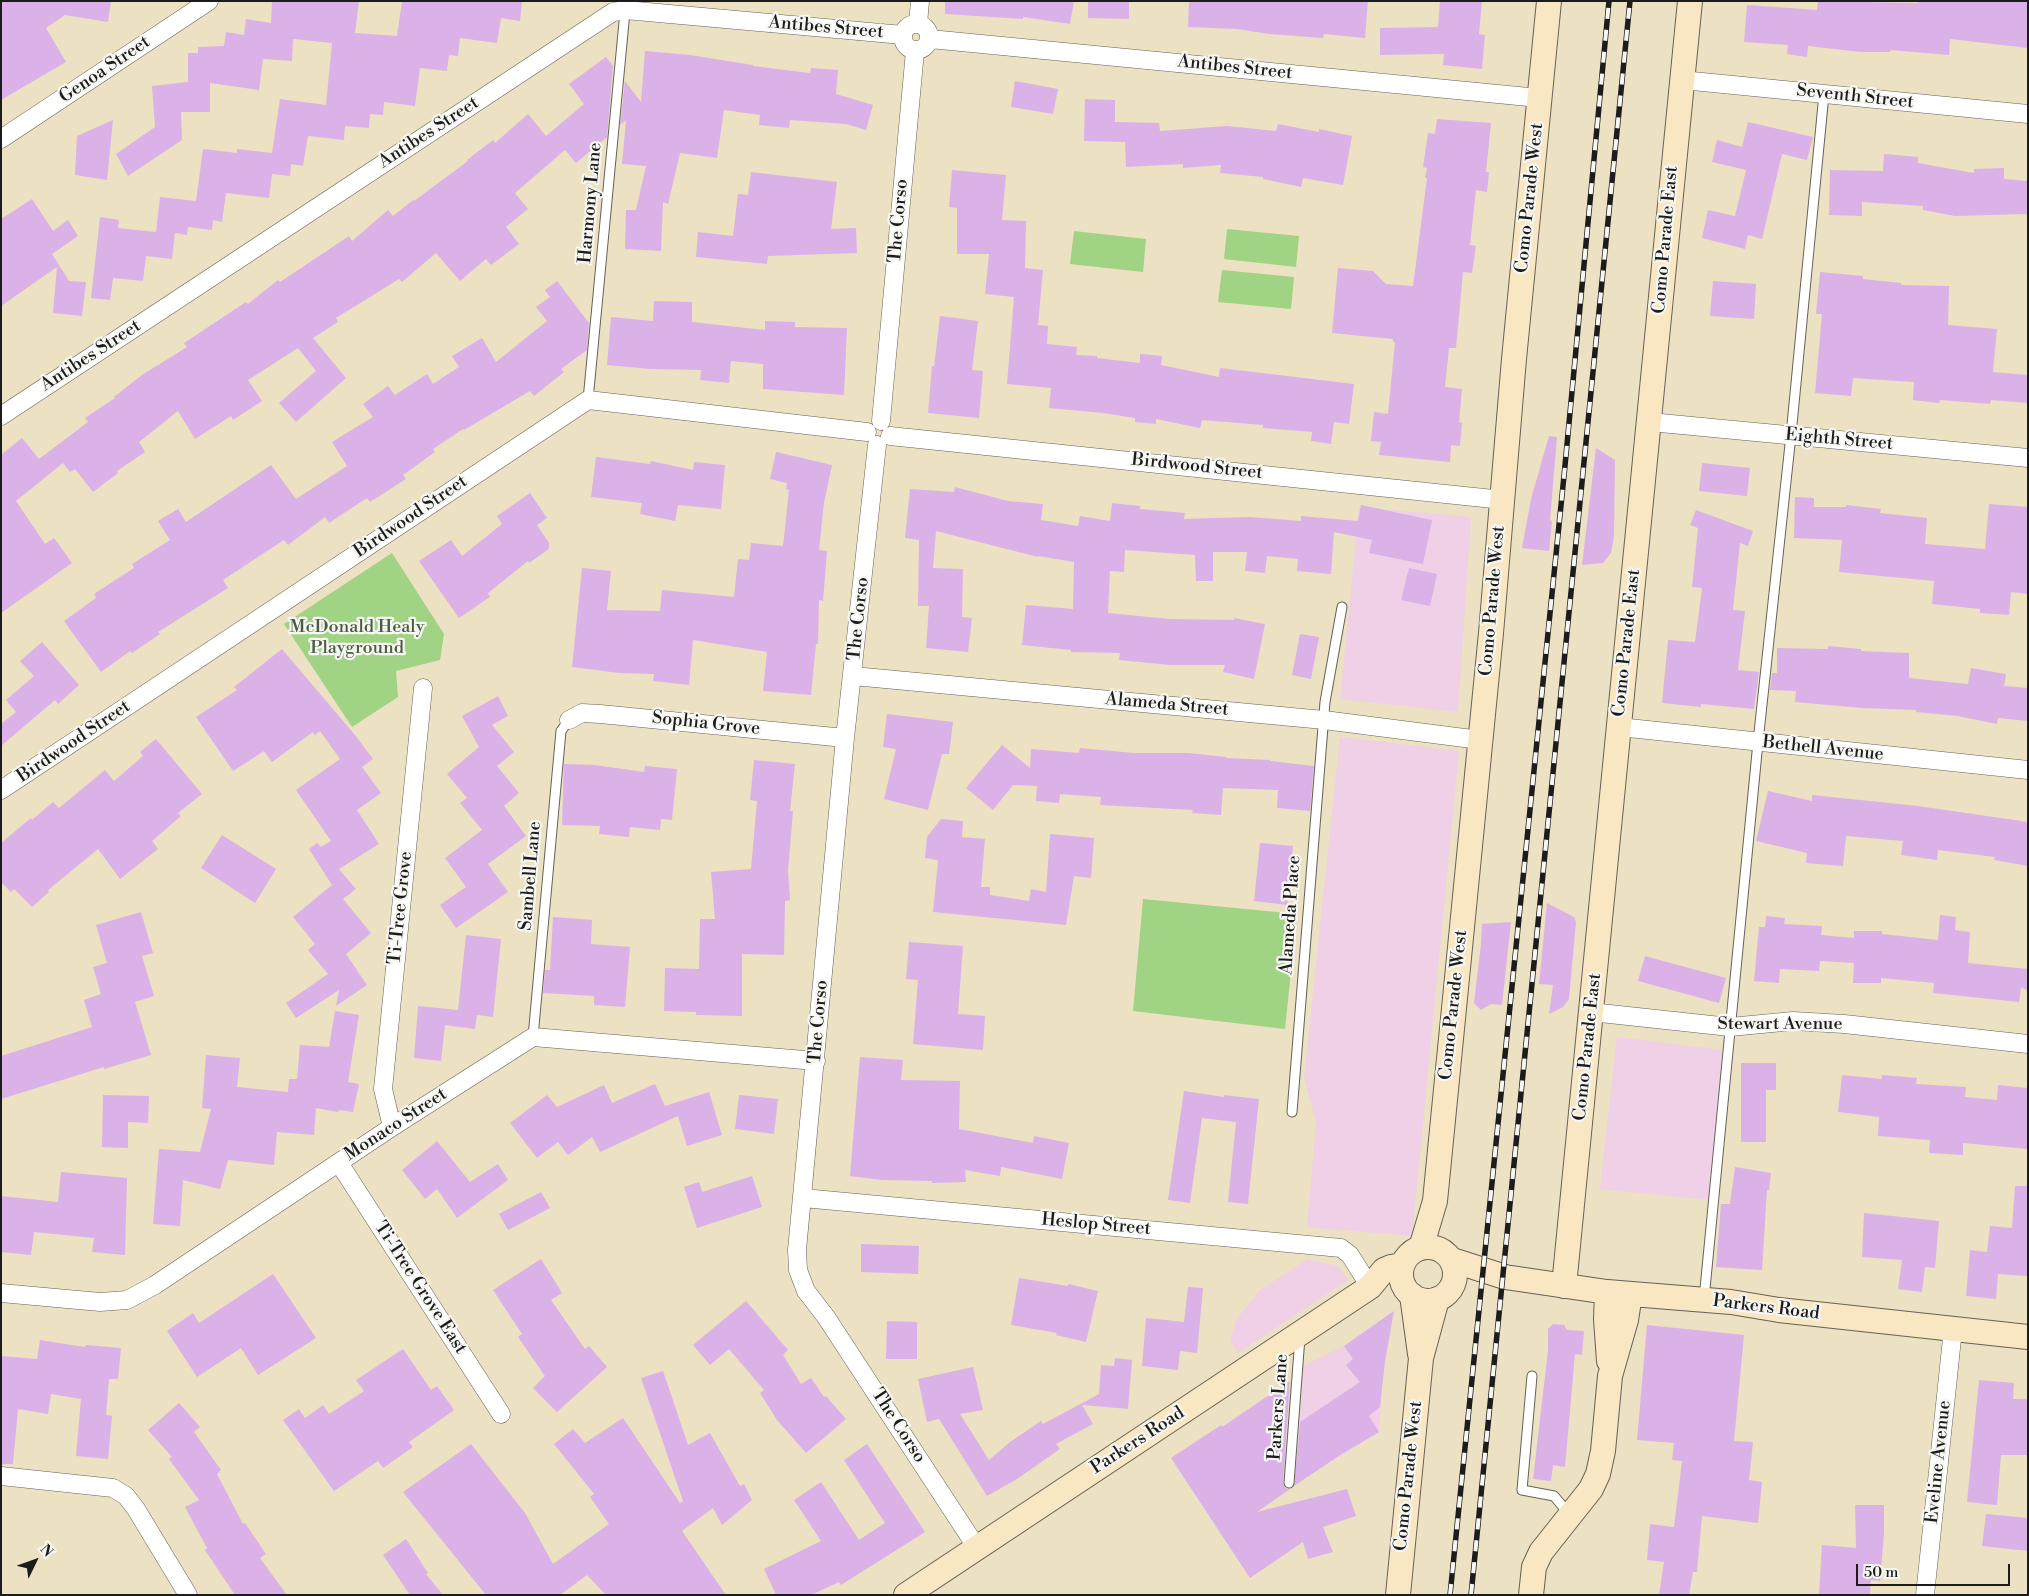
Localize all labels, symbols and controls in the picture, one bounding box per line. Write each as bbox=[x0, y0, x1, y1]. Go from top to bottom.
street label: Antibes Street bbox=[768, 12, 884, 44]
street label: Genoa Street bbox=[55, 32, 155, 108]
street label: Antibes Street bbox=[1177, 51, 1293, 85]
street label: Seventh Street bbox=[1795, 80, 1915, 114]
street label: Antibes Street bbox=[375, 93, 483, 173]
street label: Como Parade West bbox=[1511, 122, 1549, 274]
street label: Harmony Lane bbox=[575, 142, 607, 264]
street label: Como Parade East bbox=[1649, 165, 1683, 315]
street label: The Corso bbox=[885, 178, 913, 264]
street label: Antibes Street bbox=[37, 316, 145, 396]
street label: Eighth Street bbox=[1784, 425, 1894, 455]
street label: Birdwood Street bbox=[1130, 449, 1264, 485]
street label: Birdwood Street bbox=[350, 471, 472, 563]
street label: Como Parade West bbox=[1476, 525, 1510, 677]
street label: Como Parade East bbox=[1609, 568, 1645, 718]
street label: The Corso bbox=[844, 576, 874, 662]
park label: McDonald Healy Playground bbox=[290, 617, 424, 660]
street label: Alameda Street bbox=[1105, 689, 1229, 721]
street label: Birdwood Street bbox=[13, 696, 135, 788]
street label: Sophia Grove bbox=[651, 708, 761, 740]
street label: Bethell Avenue bbox=[1761, 732, 1885, 766]
street label: Sambell Lane bbox=[515, 820, 547, 932]
street label: Ti-Tree Grove bbox=[384, 850, 418, 966]
street label: Alameda Place bbox=[1276, 855, 1306, 975]
street label: Como Parade West bbox=[1435, 929, 1473, 1081]
street label: Como Parade East bbox=[1570, 972, 1606, 1122]
street label: The Corso bbox=[805, 979, 833, 1065]
street label: Stewart Avenue bbox=[1718, 1014, 1842, 1036]
street label: Monaco Street bbox=[341, 1084, 451, 1166]
street label: Heslop Street bbox=[1040, 1209, 1152, 1241]
street label: Ti-Tree Grove East bbox=[369, 1218, 471, 1358]
street label: Parkers Road bbox=[1711, 1291, 1821, 1325]
street label: Parkers Lane bbox=[1265, 1353, 1293, 1461]
street label: The Corso bbox=[866, 1385, 930, 1467]
street label: Eveline Avenue bbox=[1922, 1399, 1956, 1525]
street label: Como Parade West bbox=[1390, 1400, 1428, 1552]
street label: Parkers Road bbox=[1087, 1403, 1189, 1479]
north arrow bbox=[10, 1536, 60, 1586]
text: N bbox=[36, 1541, 57, 1561]
scale bar bbox=[1859, 1554, 2013, 1586]
text: 50 m bbox=[1864, 1563, 1898, 1582]

